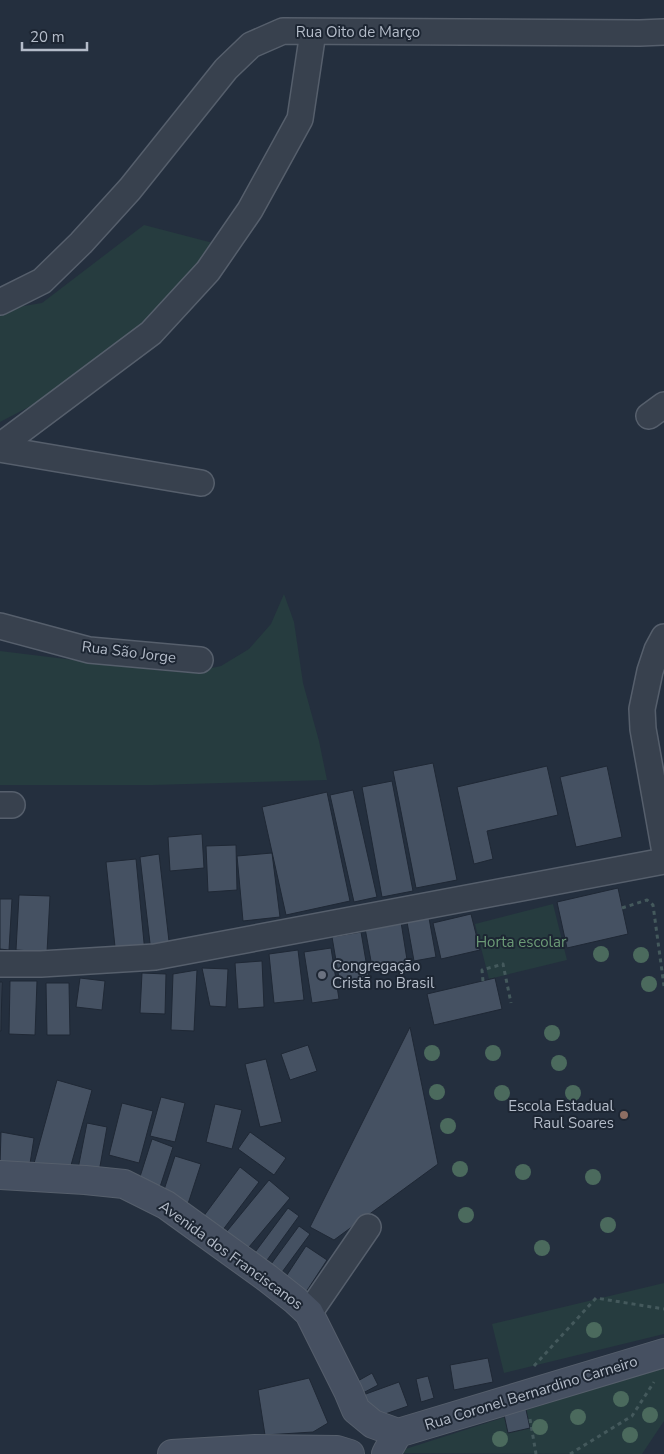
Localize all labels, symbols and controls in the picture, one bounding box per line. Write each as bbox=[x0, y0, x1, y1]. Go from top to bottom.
scale bar bbox=[22, 20, 88, 52]
street label: Rua Oito de Março bbox=[296, 22, 420, 42]
text: 20 m bbox=[30, 27, 65, 47]
street label: Rua São Jorge bbox=[81, 636, 177, 668]
park label: Horta escolar bbox=[476, 932, 567, 952]
place label: Congregação Cristã no Brasil bbox=[332, 956, 435, 993]
marker: Congregação Cristã no Brasil bbox=[316, 969, 328, 981]
place label: Escola Estadual Raul Soares bbox=[508, 1096, 615, 1133]
marker: Escola Estadual Raul Soares bbox=[618, 1109, 630, 1121]
street label: Avenida dos Franciscanos bbox=[155, 1196, 307, 1314]
street label: Rua Coronel Bernardino Carneiro bbox=[422, 1351, 640, 1435]

